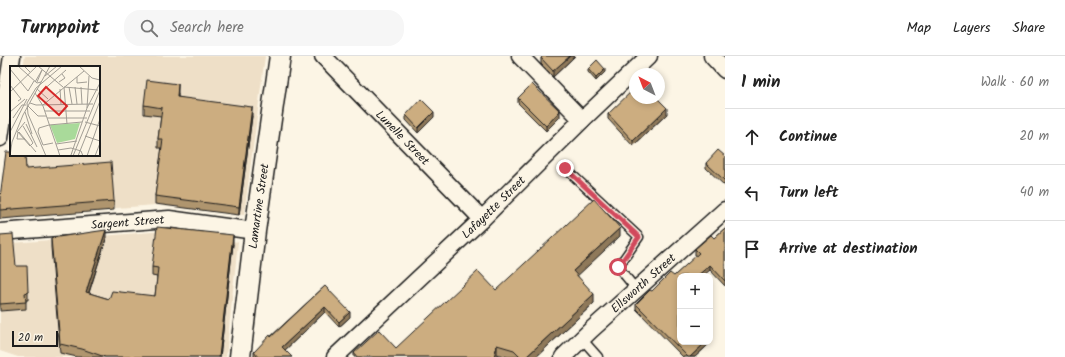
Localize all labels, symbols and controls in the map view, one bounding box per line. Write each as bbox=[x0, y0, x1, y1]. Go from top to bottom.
search box bbox=[124, 10, 404, 46]
text: Turnpoint bbox=[20, 13, 100, 43]
text: Search here bbox=[170, 16, 244, 40]
icon: search bbox=[138, 17, 160, 39]
text: Map bbox=[907, 17, 931, 39]
text: Layers bbox=[953, 17, 991, 39]
text: Share bbox=[1013, 17, 1045, 39]
inset map bbox=[10, 66, 100, 156]
north arrow bbox=[629, 68, 665, 104]
text: 1 min bbox=[741, 69, 780, 96]
text: Walk · 60 m bbox=[981, 72, 1049, 93]
street label: Lunelle Street bbox=[371, 106, 434, 170]
text: Continue bbox=[779, 125, 837, 149]
icon: ahead bbox=[741, 126, 763, 148]
text: 20 m bbox=[1019, 126, 1049, 147]
route end bbox=[556, 159, 574, 177]
street label: Lamartine Street bbox=[244, 162, 275, 250]
street label: Lafayette Street bbox=[457, 171, 531, 244]
text: Turn left bbox=[779, 181, 839, 205]
icon: left bbox=[741, 182, 763, 204]
text: 40 m bbox=[1020, 182, 1049, 203]
street label: Sargent Street bbox=[90, 210, 165, 235]
text: Arrive at destination bbox=[779, 237, 918, 261]
icon: arrive bbox=[741, 238, 763, 260]
street label: Ellsworth Street bbox=[607, 249, 681, 318]
route start bbox=[609, 258, 627, 276]
map controls bbox=[677, 273, 713, 345]
button: + bbox=[677, 273, 713, 309]
button: − bbox=[677, 309, 713, 345]
scale bar bbox=[12, 329, 58, 348]
text: 20 m bbox=[18, 329, 43, 347]

